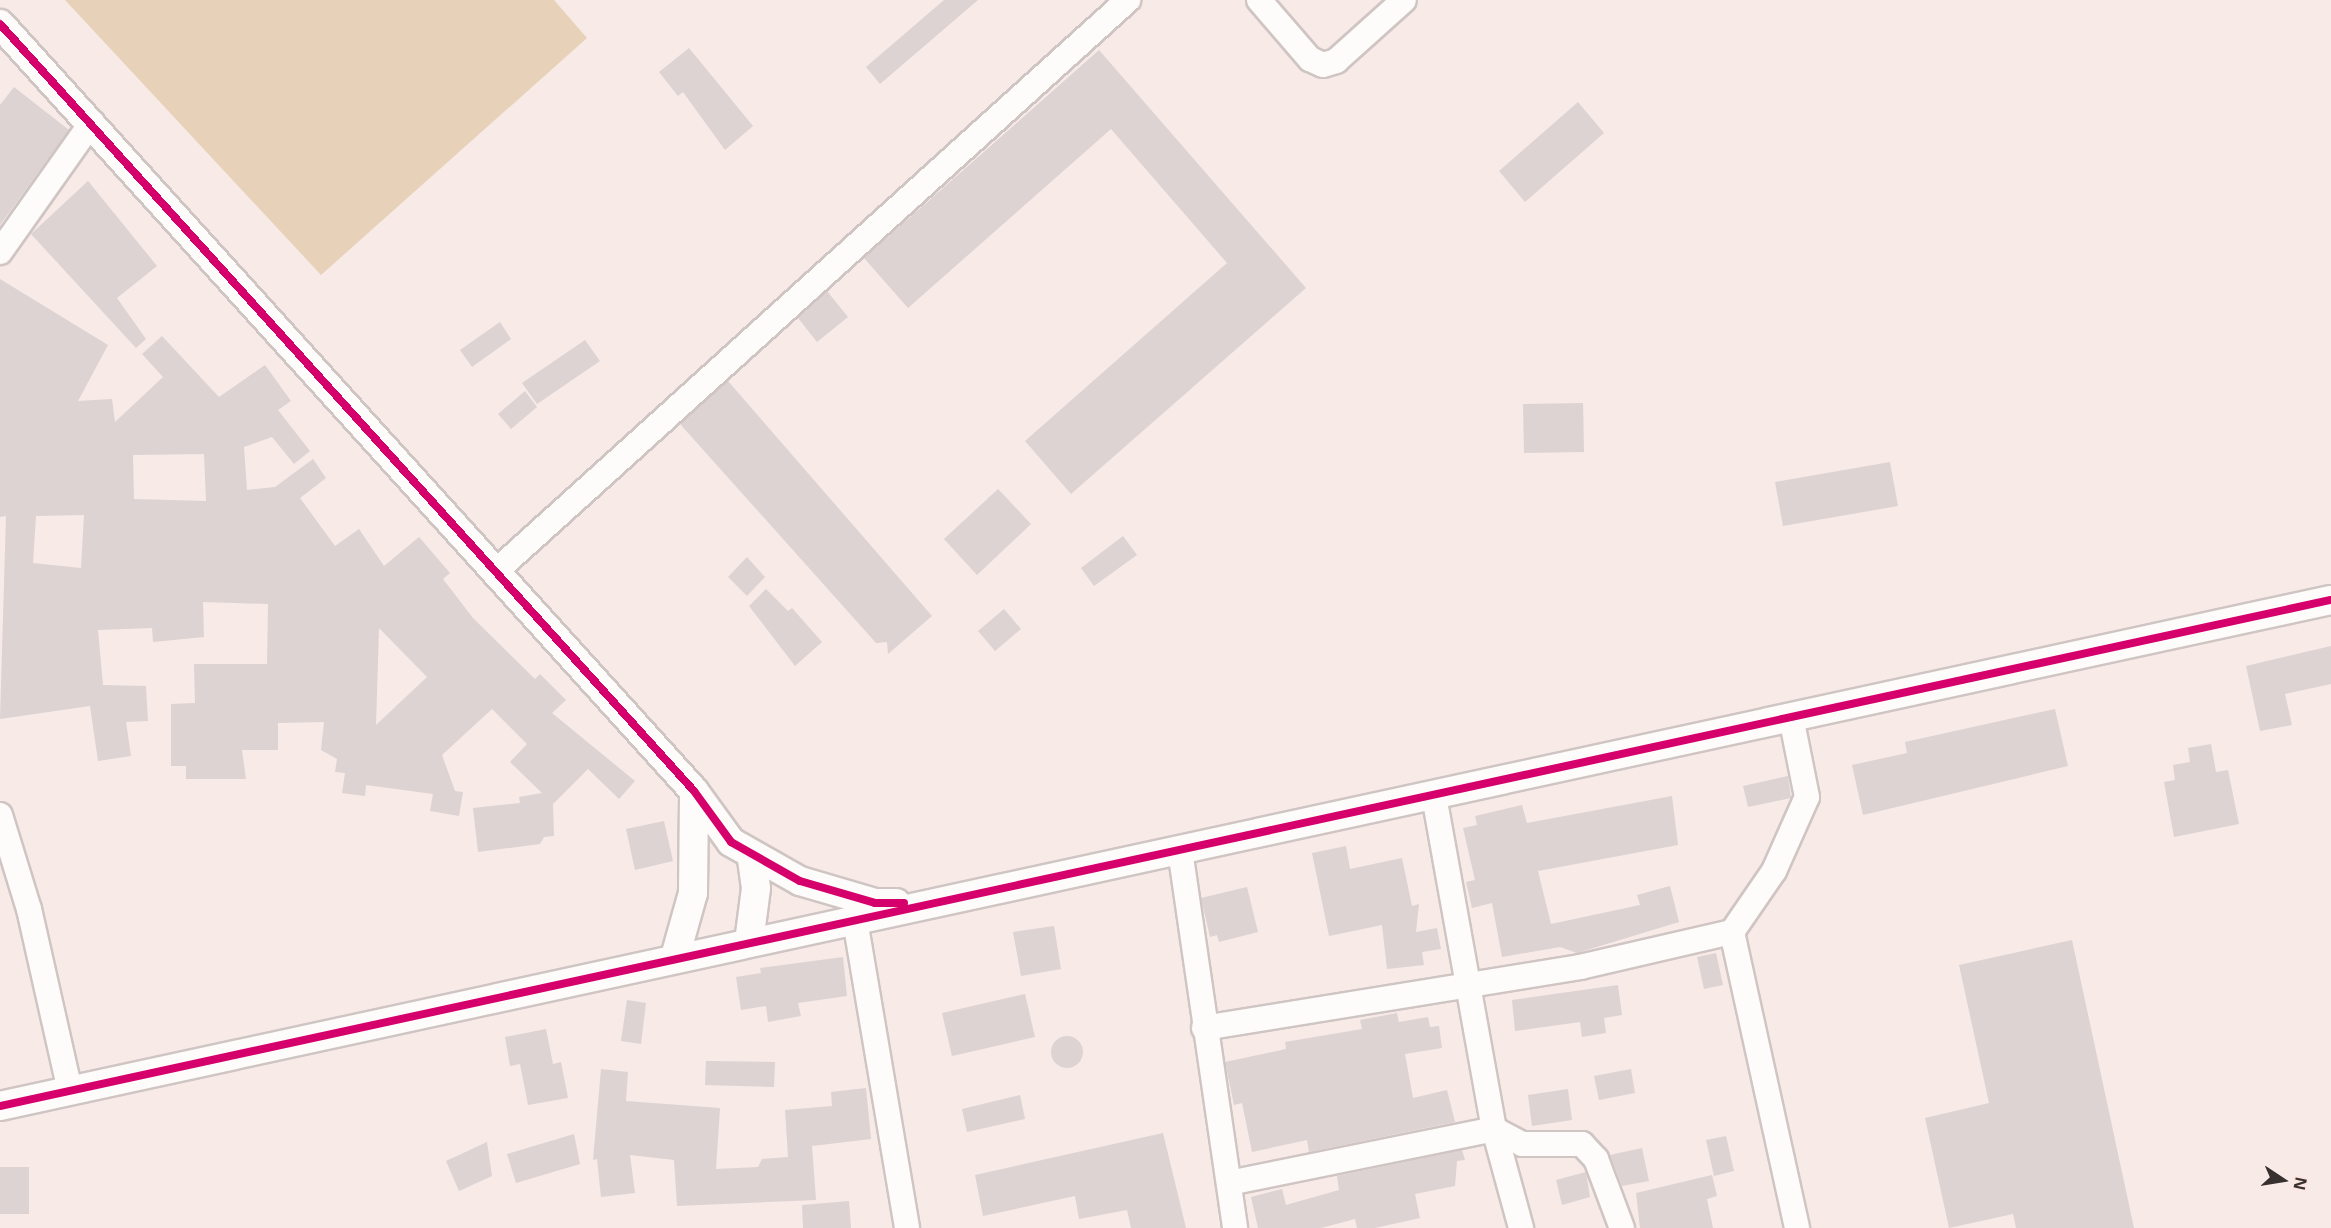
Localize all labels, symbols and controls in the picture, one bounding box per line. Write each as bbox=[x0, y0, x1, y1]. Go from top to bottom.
north arrow bbox=[2253, 1150, 2313, 1210]
text: N bbox=[2288, 1175, 2313, 1192]

